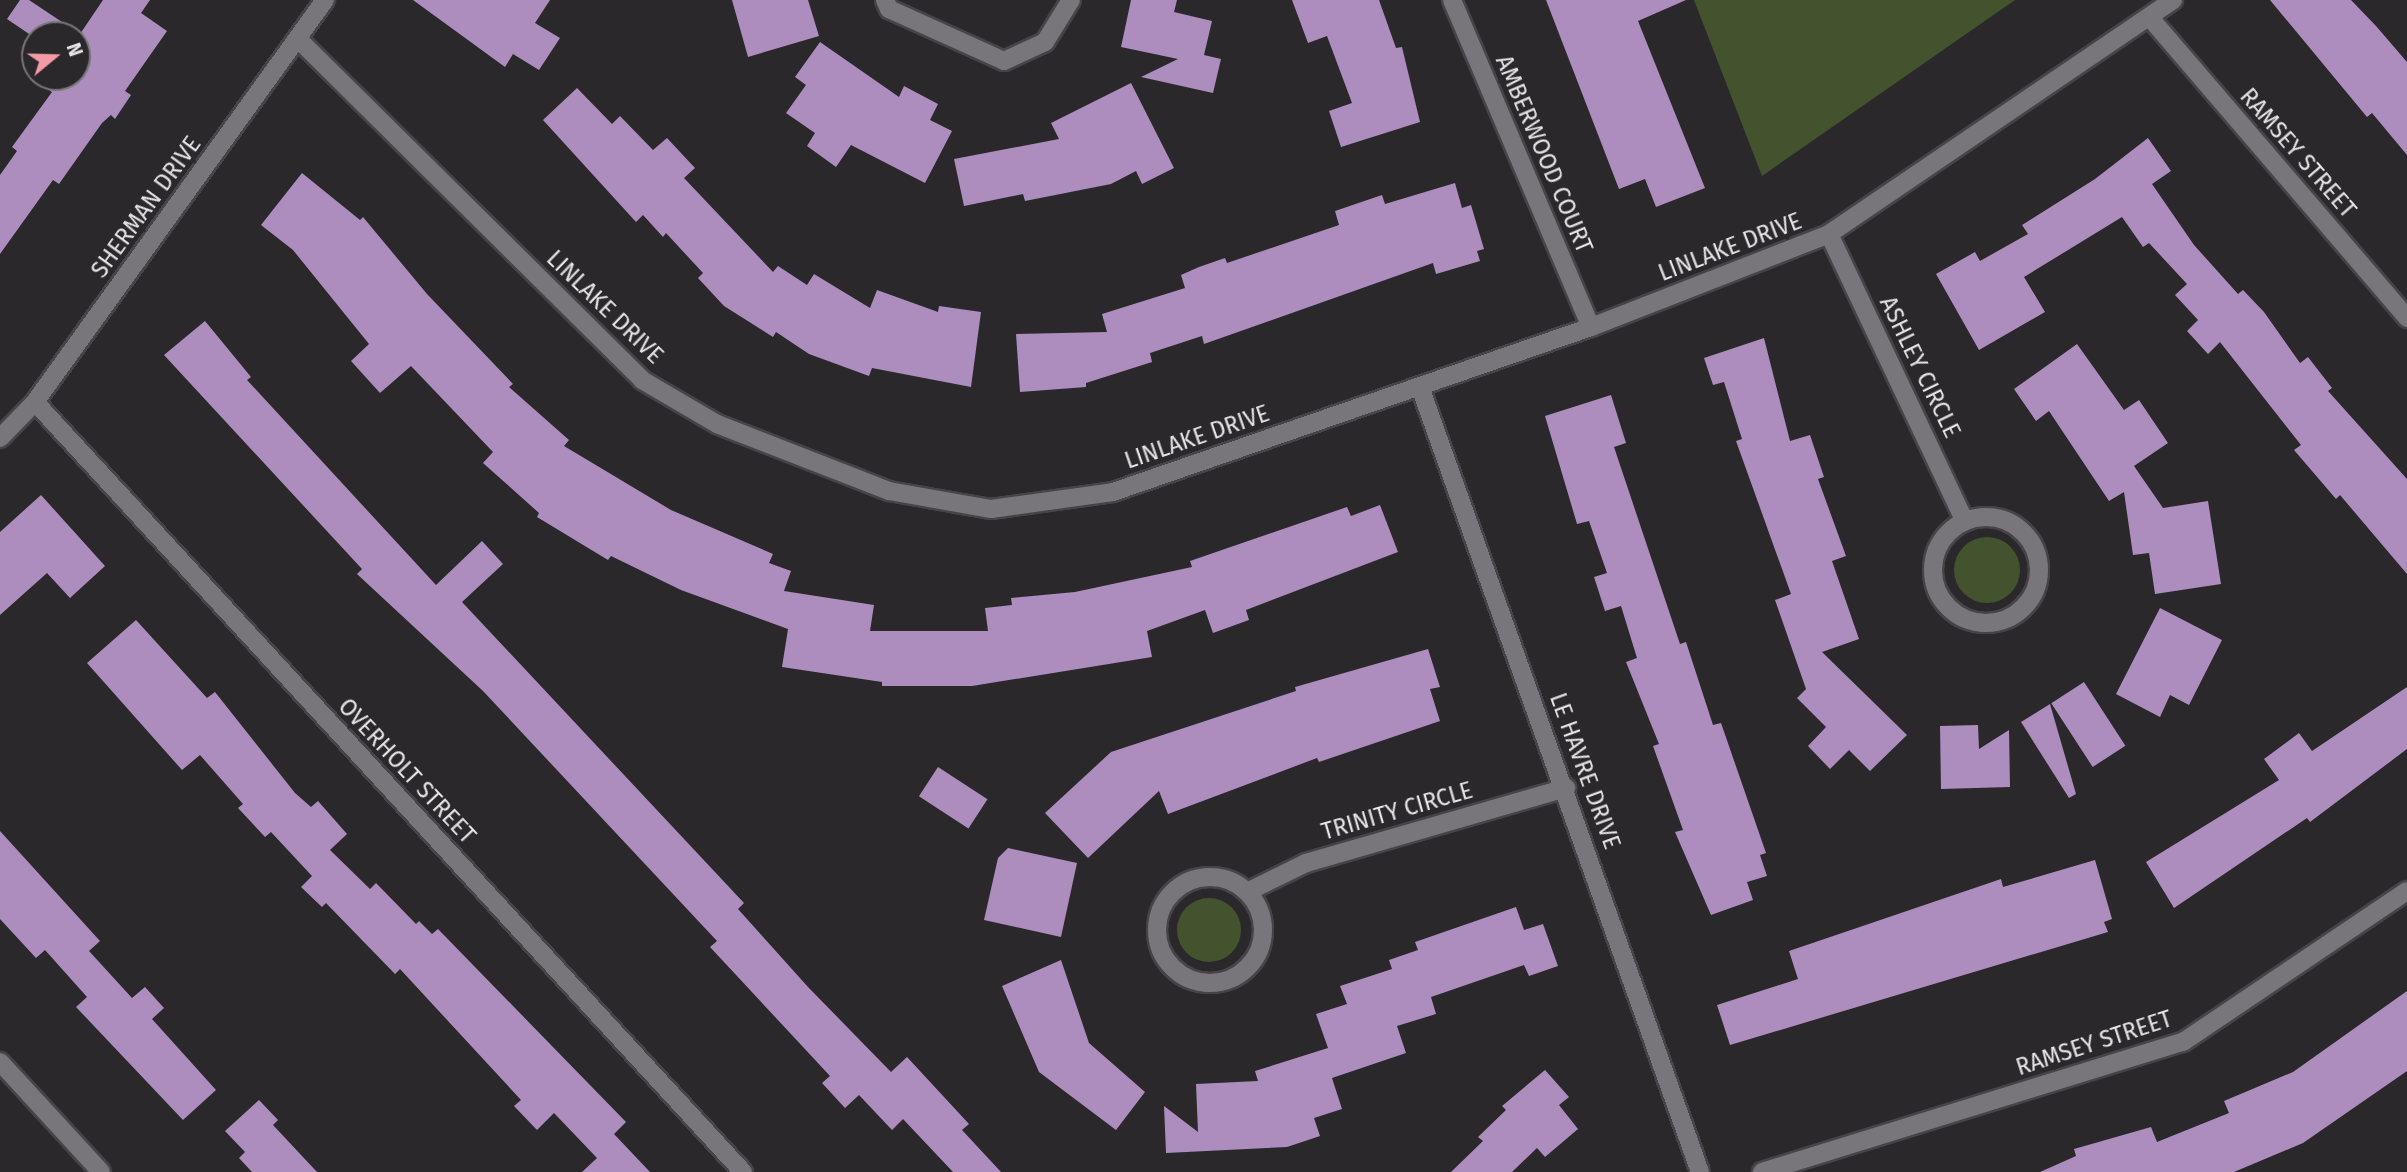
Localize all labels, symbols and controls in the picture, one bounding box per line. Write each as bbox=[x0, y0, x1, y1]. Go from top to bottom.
north arrow bbox=[21, 21, 91, 91]
text: N bbox=[62, 40, 87, 59]
street label: AMBERWOOD COURT bbox=[1490, 51, 1598, 257]
street label: RAMSEY STREET bbox=[2234, 83, 2362, 223]
street label: SHERMAN DRIVE bbox=[85, 131, 207, 283]
street label: LINLAKE DRIVE bbox=[1655, 207, 1805, 287]
street label: LINLAKE DRIVE bbox=[541, 245, 669, 369]
street label: ASHLEY CIRCLE bbox=[1874, 292, 1966, 442]
street label: LINLAKE DRIVE bbox=[1121, 399, 1273, 475]
street label: LE HAVRE DRIVE bbox=[1544, 689, 1626, 853]
street label: OVERHOLT STREET bbox=[333, 693, 481, 849]
street label: TRINITY CIRCLE bbox=[1318, 776, 1476, 846]
street label: RAMSEY STREET bbox=[2012, 1005, 2176, 1081]

